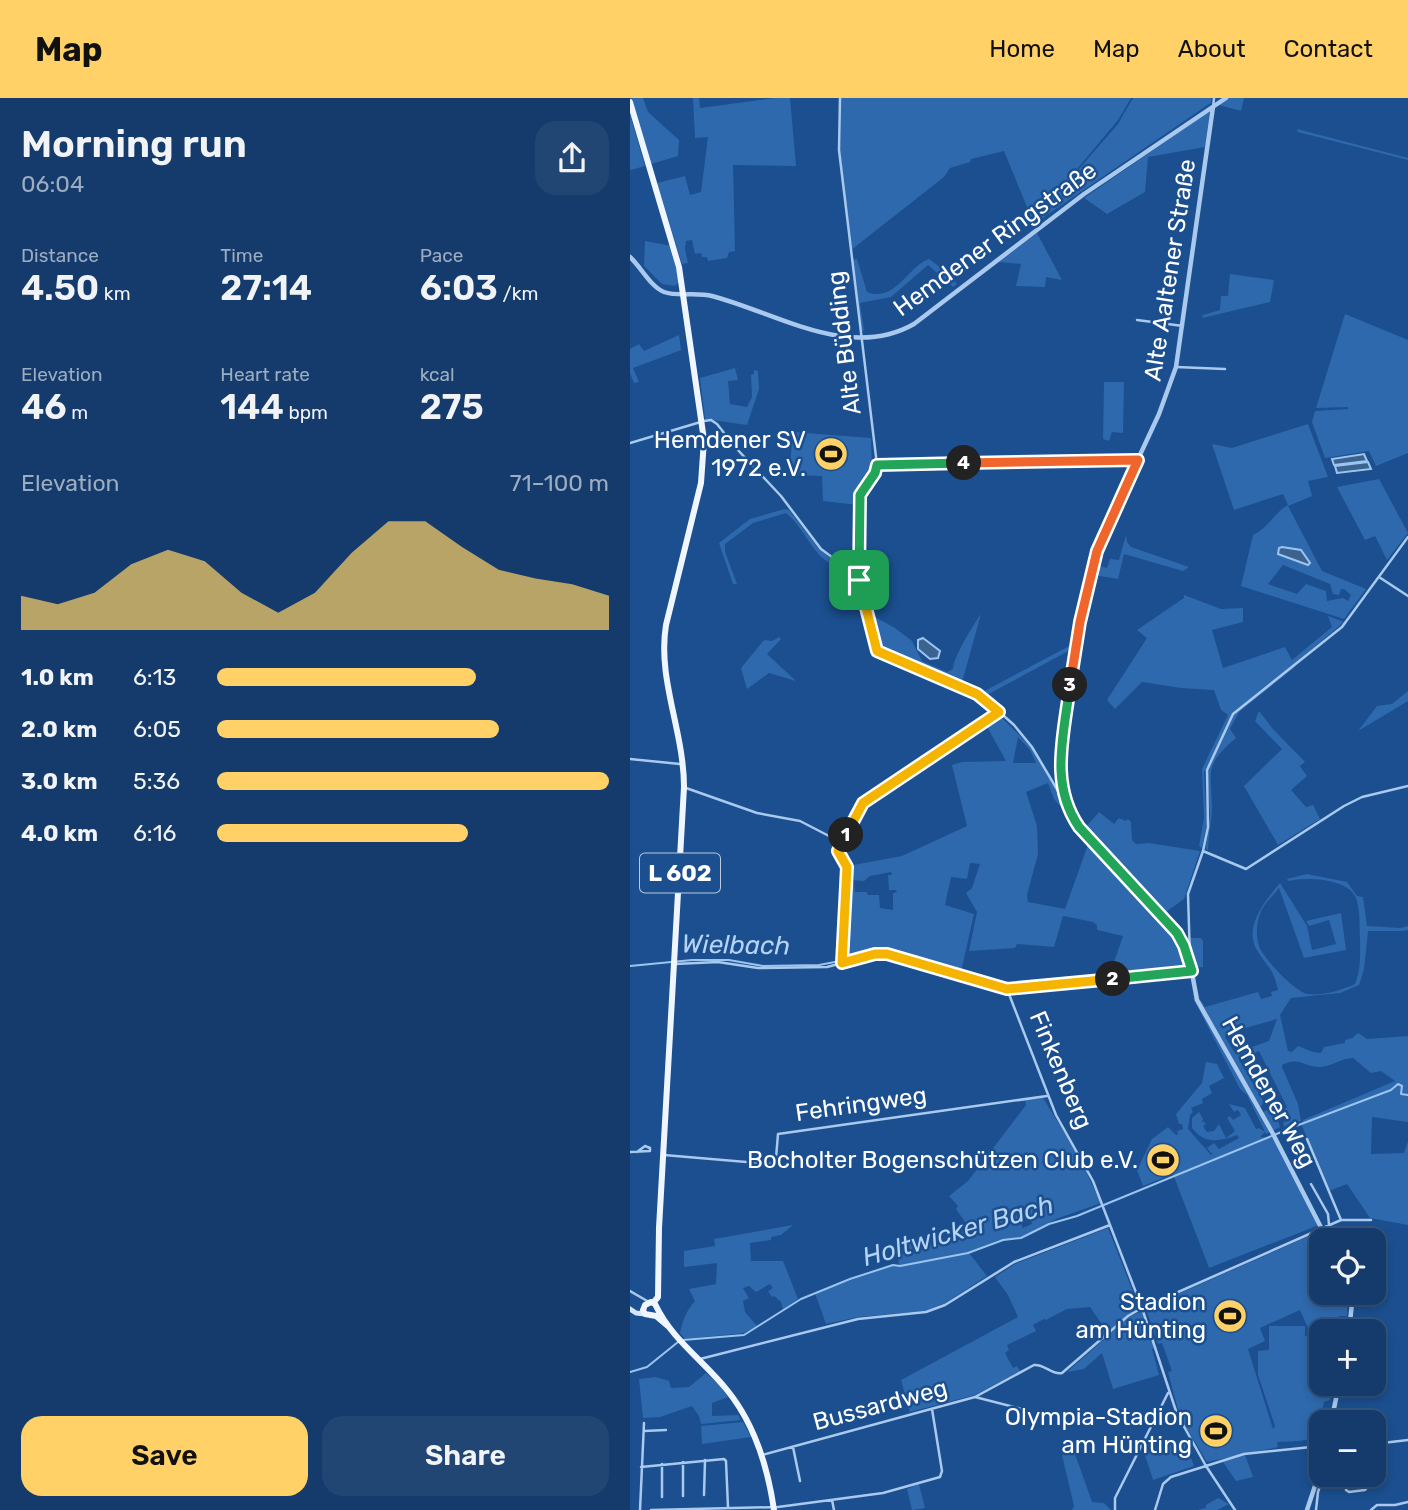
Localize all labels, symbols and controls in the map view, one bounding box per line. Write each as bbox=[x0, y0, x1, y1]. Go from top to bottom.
text: Map bbox=[35, 30, 103, 69]
text: Home bbox=[989, 35, 1055, 63]
text: Map bbox=[1093, 35, 1140, 63]
text: About bbox=[1178, 35, 1246, 63]
text: Contact bbox=[1284, 35, 1373, 63]
text: Morning run bbox=[21, 121, 247, 167]
button: share bbox=[535, 121, 609, 195]
street label: Hemdener Ringstraße bbox=[888, 156, 1102, 322]
street label: Alte Aaltener Straße bbox=[1139, 157, 1201, 383]
text: 06:04 bbox=[21, 170, 84, 198]
text: Distance bbox=[21, 244, 99, 267]
text: Time bbox=[220, 244, 263, 267]
text: Pace bbox=[420, 244, 463, 267]
text: 4.50 bbox=[21, 267, 99, 309]
text: 27:14 bbox=[220, 267, 312, 309]
text: 6:03 bbox=[420, 267, 498, 309]
street label: Alte Büdding bbox=[821, 270, 867, 416]
text: km bbox=[99, 282, 131, 305]
text: /km bbox=[498, 282, 538, 305]
text: Elevation bbox=[21, 363, 102, 386]
text: Heart rate bbox=[220, 363, 310, 386]
text: kcal bbox=[420, 363, 455, 386]
text: 46 bbox=[21, 386, 67, 428]
text: 144 bbox=[220, 386, 284, 428]
text: 275 bbox=[420, 386, 484, 428]
text: m bbox=[67, 401, 88, 424]
text: bpm bbox=[284, 401, 328, 424]
place label: Hemdener SV 1972 e.V. bbox=[654, 426, 806, 482]
sports icon: Hemdener SV 1972 e.V. bbox=[812, 435, 850, 473]
pin: 4 bbox=[946, 446, 982, 480]
text: 4 bbox=[957, 451, 970, 474]
text: Elevation bbox=[21, 469, 120, 497]
text: 71–100 m bbox=[510, 469, 609, 497]
pin bbox=[829, 550, 889, 610]
icon: arrive bbox=[840, 561, 878, 599]
text: 1.0 km bbox=[21, 663, 94, 691]
text: 6:13 bbox=[133, 663, 176, 691]
pin: 3 bbox=[1052, 668, 1088, 702]
text: 3 bbox=[1063, 673, 1076, 696]
text: 2.0 km bbox=[21, 715, 97, 743]
text: 6:05 bbox=[133, 715, 181, 743]
text: 3.0 km bbox=[21, 767, 98, 795]
text: 5:36 bbox=[133, 767, 180, 795]
pin: 1 bbox=[828, 818, 864, 852]
text: 4.0 km bbox=[21, 819, 98, 847]
text: 6:16 bbox=[133, 819, 176, 847]
text: 1 bbox=[841, 823, 850, 846]
road number: L 602 bbox=[640, 853, 720, 892]
water label: Wielbach bbox=[681, 929, 791, 961]
pin: 2 bbox=[1096, 962, 1130, 996]
text: 2 bbox=[1106, 967, 1119, 990]
street label: Finkenberg bbox=[1024, 1007, 1098, 1133]
street label: Hemdener Weg bbox=[1216, 1012, 1322, 1172]
street label: Fehringweg bbox=[794, 1081, 928, 1127]
sports icon: Bocholter Bogenschützen Club e.V. bbox=[1144, 1141, 1182, 1179]
place label: Bocholter Bogenschützen Club e.V. bbox=[747, 1146, 1138, 1174]
water label: Holtwicker Bach bbox=[859, 1189, 1057, 1273]
map controls bbox=[1309, 1228, 1386, 1487]
button: locate bbox=[1309, 1228, 1386, 1305]
place label: Stadion am Hünting bbox=[1076, 1288, 1206, 1344]
sports icon: Stadion am Hünting bbox=[1211, 1297, 1249, 1335]
button: + bbox=[1309, 1319, 1386, 1396]
street label: Bussardweg bbox=[810, 1374, 950, 1436]
place label: Olympia-Stadion am Hünting bbox=[1005, 1403, 1192, 1459]
button: − bbox=[1309, 1410, 1386, 1487]
sports icon: Olympia-Stadion am Hünting bbox=[1197, 1412, 1235, 1450]
button: Save bbox=[21, 1416, 308, 1496]
button: Share bbox=[322, 1416, 609, 1496]

